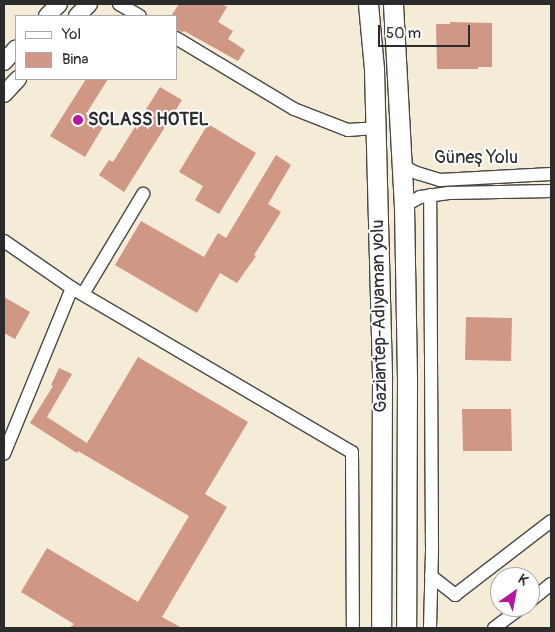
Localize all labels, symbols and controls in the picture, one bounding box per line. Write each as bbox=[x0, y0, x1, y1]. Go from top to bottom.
legend bbox=[15, 15, 178, 80]
scale bar bbox=[380, 15, 472, 47]
text: 50 m bbox=[386, 24, 421, 43]
text: Yol bbox=[62, 25, 81, 44]
text: Bina bbox=[62, 50, 88, 69]
place label: SCLASS HOTEL bbox=[88, 109, 209, 131]
marker: SCLASS HOTEL bbox=[72, 114, 84, 126]
street label: Güneş Yolu bbox=[434, 147, 518, 169]
street label: Gaziantep-Adıyaman yolu bbox=[368, 219, 392, 413]
north arrow bbox=[490, 567, 540, 617]
text: K bbox=[515, 570, 531, 589]

